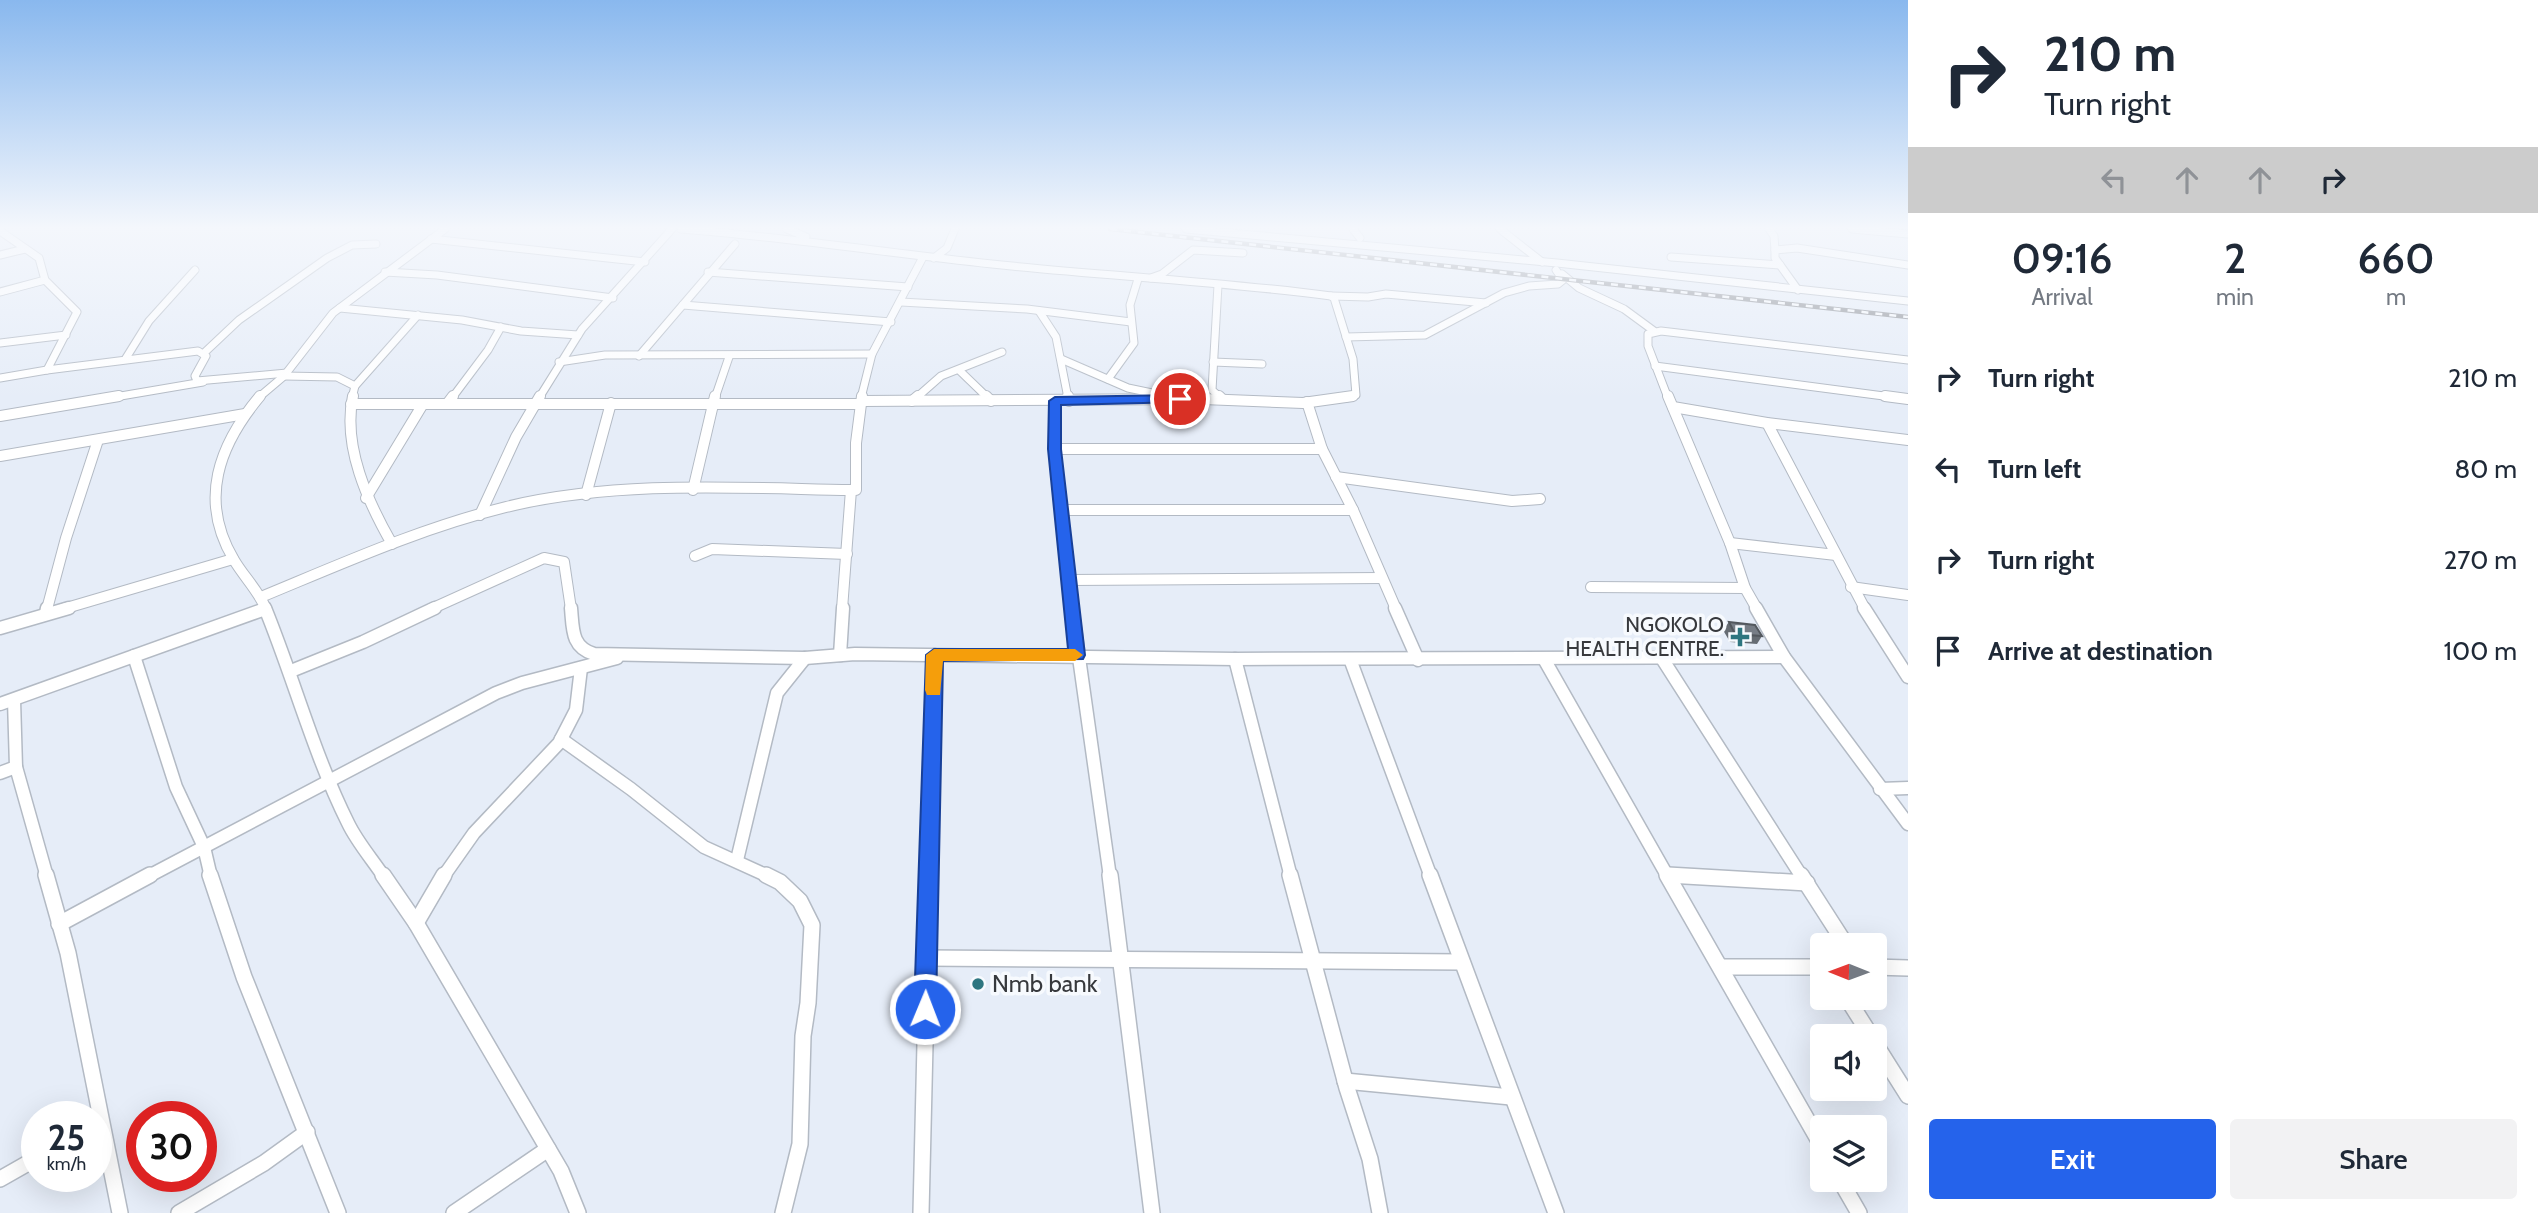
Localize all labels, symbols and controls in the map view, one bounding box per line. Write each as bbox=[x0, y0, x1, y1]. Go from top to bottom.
text: 210 m bbox=[2044, 24, 2176, 83]
icon: right bbox=[1929, 28, 2020, 119]
text: Turn right bbox=[2044, 84, 2171, 123]
icon: left bbox=[2095, 161, 2133, 199]
icon: ahead bbox=[2168, 161, 2206, 199]
icon: ahead bbox=[2241, 161, 2279, 199]
icon: right bbox=[2314, 161, 2352, 199]
text: 09:16 bbox=[2012, 232, 2112, 284]
text: 2 bbox=[2224, 232, 2246, 284]
text: 660 bbox=[2358, 232, 2434, 284]
text: Arrival bbox=[2031, 283, 2093, 311]
text: min bbox=[2216, 283, 2254, 311]
text: m bbox=[2386, 283, 2406, 311]
icon: right bbox=[1929, 359, 1967, 397]
text: Turn right bbox=[1988, 362, 2094, 394]
text: 210 m bbox=[2448, 362, 2517, 394]
pin bbox=[1150, 369, 1210, 429]
icon: arrive bbox=[1161, 380, 1199, 418]
icon: left bbox=[1929, 450, 1967, 488]
text: Turn left bbox=[1988, 453, 2081, 485]
text: 80 m bbox=[2454, 453, 2517, 485]
icon: right bbox=[1929, 541, 1967, 579]
text: Turn right bbox=[1988, 544, 2094, 576]
text: 270 m bbox=[2444, 544, 2517, 576]
place label: NGOKOLO HEALTH CENTRE. bbox=[1566, 612, 1724, 661]
marker: NGOKOLO HEALTH CENTRE. bbox=[1730, 627, 1750, 647]
icon: arrive bbox=[1929, 632, 1967, 670]
text: Arrive at destination bbox=[1988, 635, 2213, 667]
text: 100 m bbox=[2444, 635, 2517, 667]
north arrow bbox=[1810, 933, 1886, 1010]
map controls bbox=[1810, 933, 1887, 1192]
place label: Nmb bank bbox=[992, 969, 1098, 998]
position arrow bbox=[888, 972, 962, 1046]
marker: Nmb bank bbox=[970, 976, 986, 992]
button: sound bbox=[1810, 1024, 1887, 1101]
speed limit sign: 30 bbox=[126, 1101, 217, 1192]
button: layers bbox=[1810, 1115, 1887, 1192]
text: 25 bbox=[48, 1116, 85, 1159]
button: Exit bbox=[1929, 1119, 2216, 1199]
button: Share bbox=[2230, 1119, 2517, 1199]
text: km/h bbox=[47, 1153, 86, 1175]

